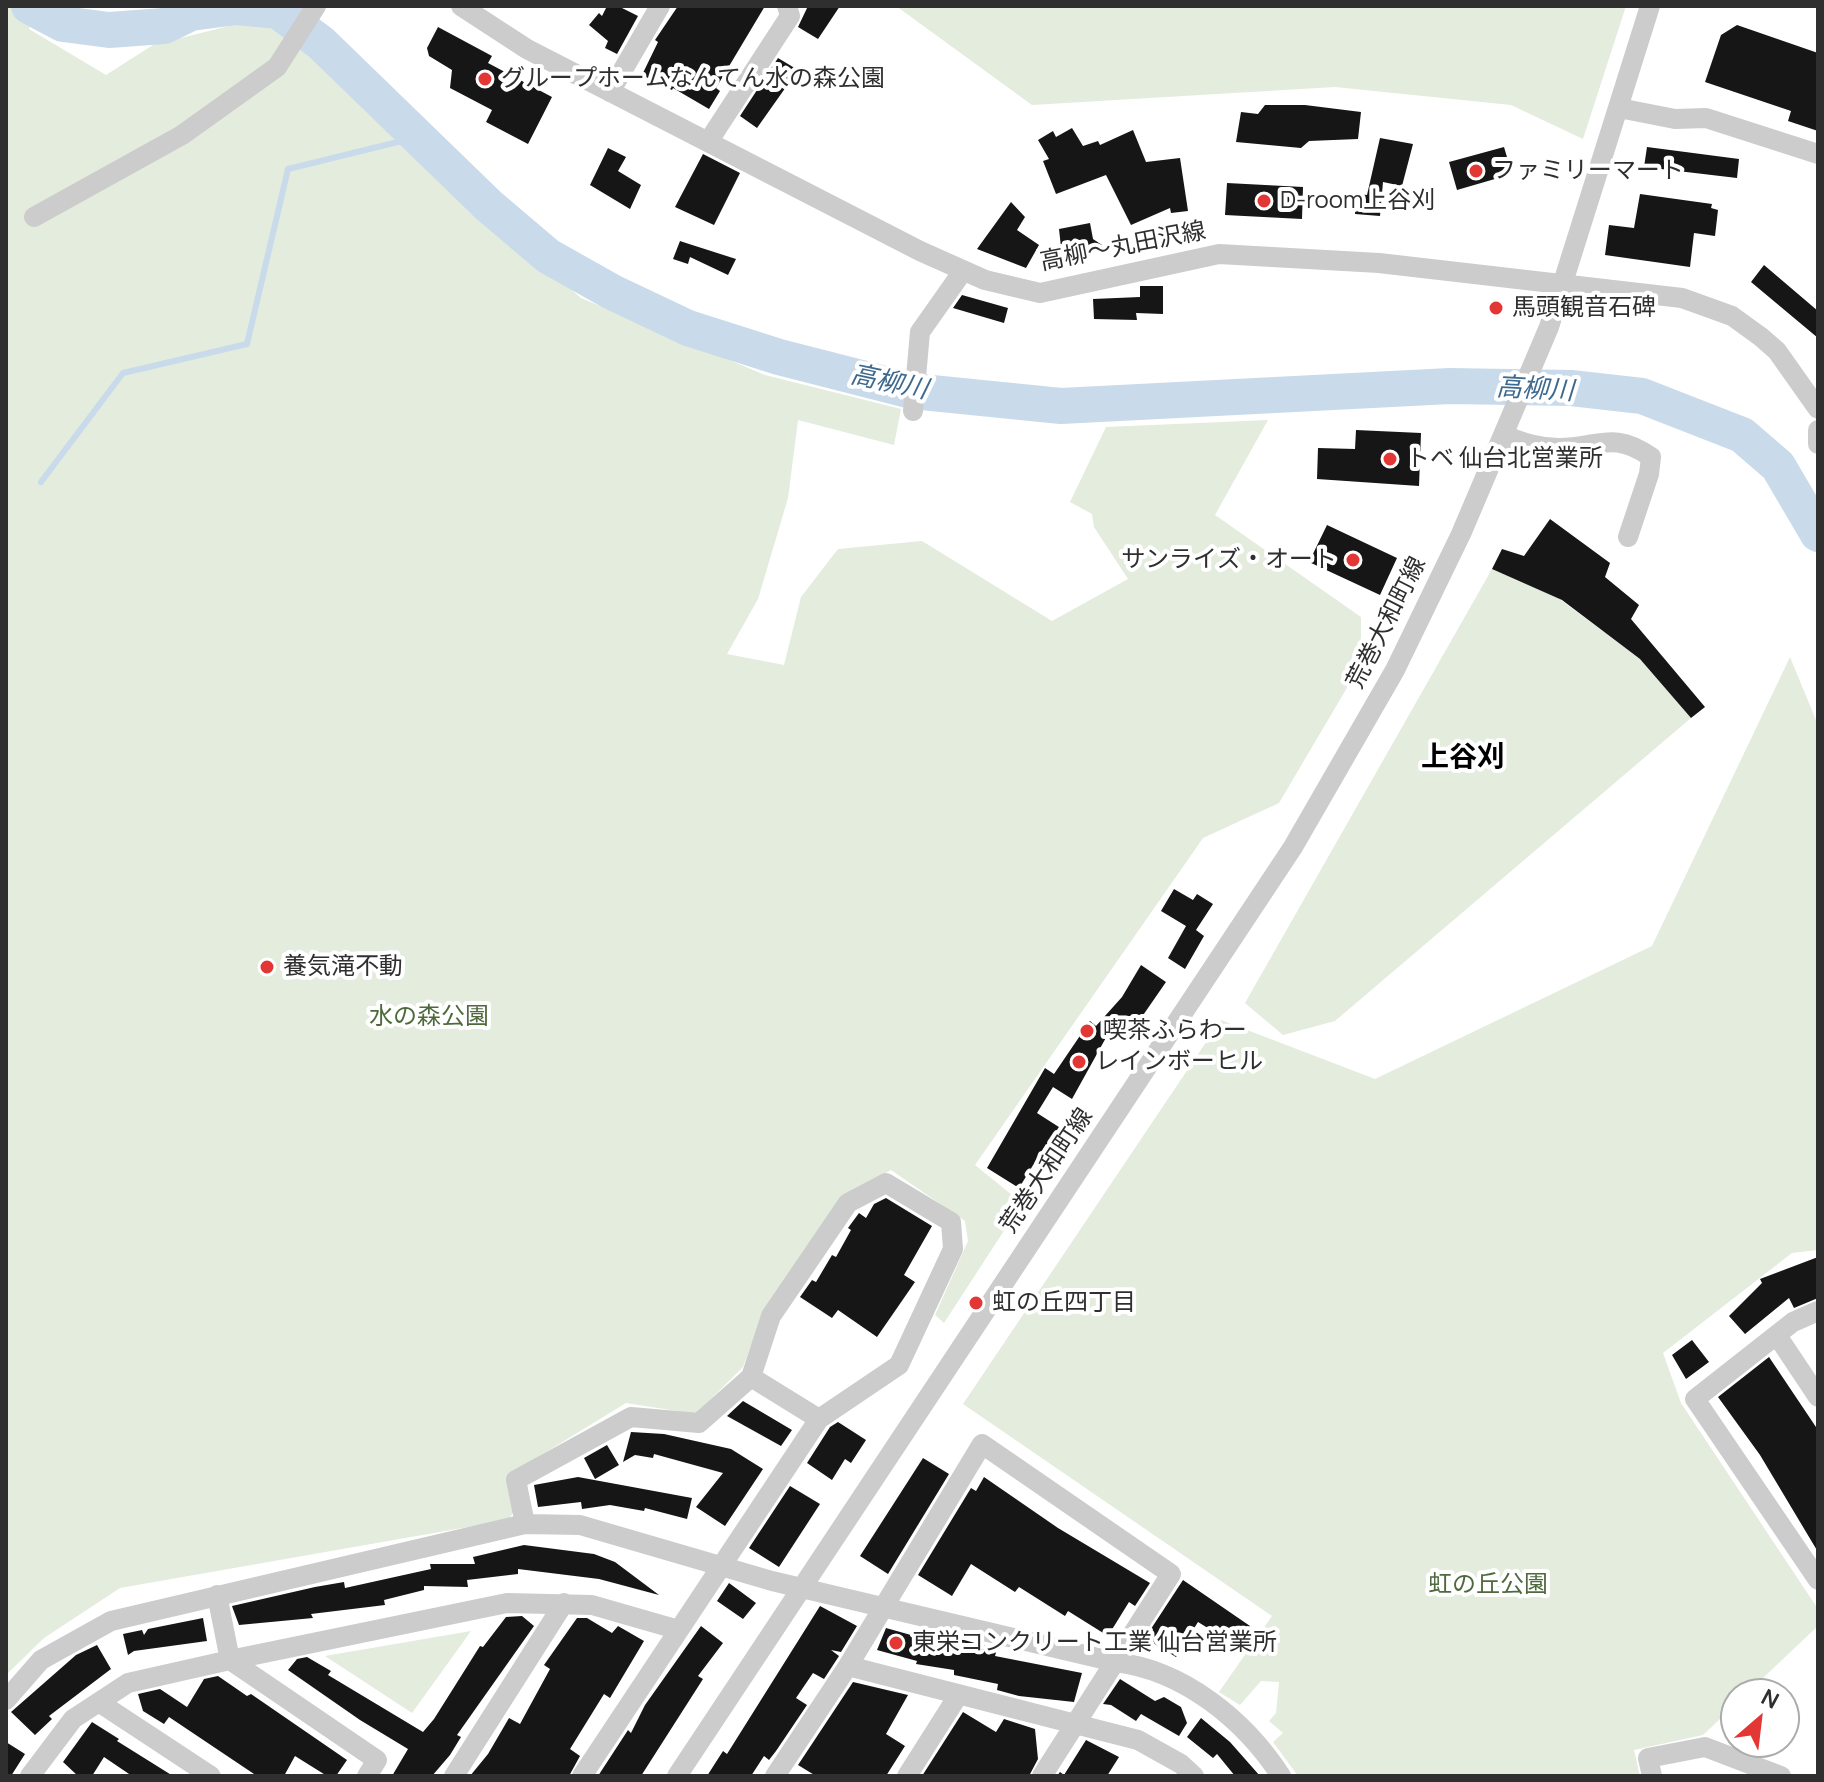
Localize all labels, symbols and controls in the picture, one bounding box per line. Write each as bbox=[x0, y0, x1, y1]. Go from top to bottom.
place label: グループホームなんてん水の森公園 bbox=[501, 65, 885, 93]
marker: グループホームなんてん水の森公園 bbox=[476, 70, 494, 88]
place label: ファミリーマート bbox=[1492, 157, 1684, 185]
marker: ファミリーマート bbox=[1467, 162, 1485, 180]
place label: D-room上谷刈 bbox=[1280, 187, 1435, 215]
marker: D-room上谷刈 bbox=[1255, 192, 1273, 210]
street label: 高柳～丸田沢線 bbox=[1038, 217, 1208, 277]
place label: 馬頭観音石碑 bbox=[1512, 294, 1656, 322]
marker: 馬頭観音石碑 bbox=[1487, 299, 1505, 317]
water label: 高柳川 bbox=[848, 360, 930, 406]
water label: 高柳川 bbox=[1495, 372, 1575, 408]
place label: トベ 仙台北営業所 bbox=[1406, 445, 1603, 473]
marker: トベ 仙台北営業所 bbox=[1381, 450, 1399, 468]
place label: サンライズ・オート bbox=[1121, 546, 1337, 574]
marker: サンライズ・オート bbox=[1344, 551, 1362, 569]
street label: 荒巻大和町線 bbox=[1341, 552, 1433, 694]
district label: 上谷刈 bbox=[1421, 741, 1505, 775]
place label: 養気滝不動 bbox=[283, 953, 403, 981]
marker: 養気滝不動 bbox=[258, 958, 276, 976]
park label: 水の森公園 bbox=[369, 1003, 489, 1031]
place label: 喫茶ふらわー bbox=[1103, 1017, 1247, 1045]
marker: 喫茶ふらわー bbox=[1078, 1022, 1096, 1040]
place label: レインボーヒル bbox=[1095, 1048, 1263, 1076]
marker: レインボーヒル bbox=[1070, 1053, 1088, 1071]
street label: 荒巻大和町線 bbox=[995, 1103, 1099, 1239]
place label: 虹の丘四丁目 bbox=[992, 1289, 1136, 1317]
marker: 虹の丘四丁目 bbox=[967, 1294, 985, 1312]
park label: 虹の丘公園 bbox=[1428, 1571, 1548, 1599]
place label: 東栄コンクリート工業 仙台営業所 bbox=[912, 1629, 1277, 1657]
marker: 東栄コンクリート工業 仙台営業所 bbox=[887, 1634, 905, 1652]
north arrow bbox=[1720, 1678, 1800, 1758]
text: N bbox=[1756, 1682, 1784, 1716]

